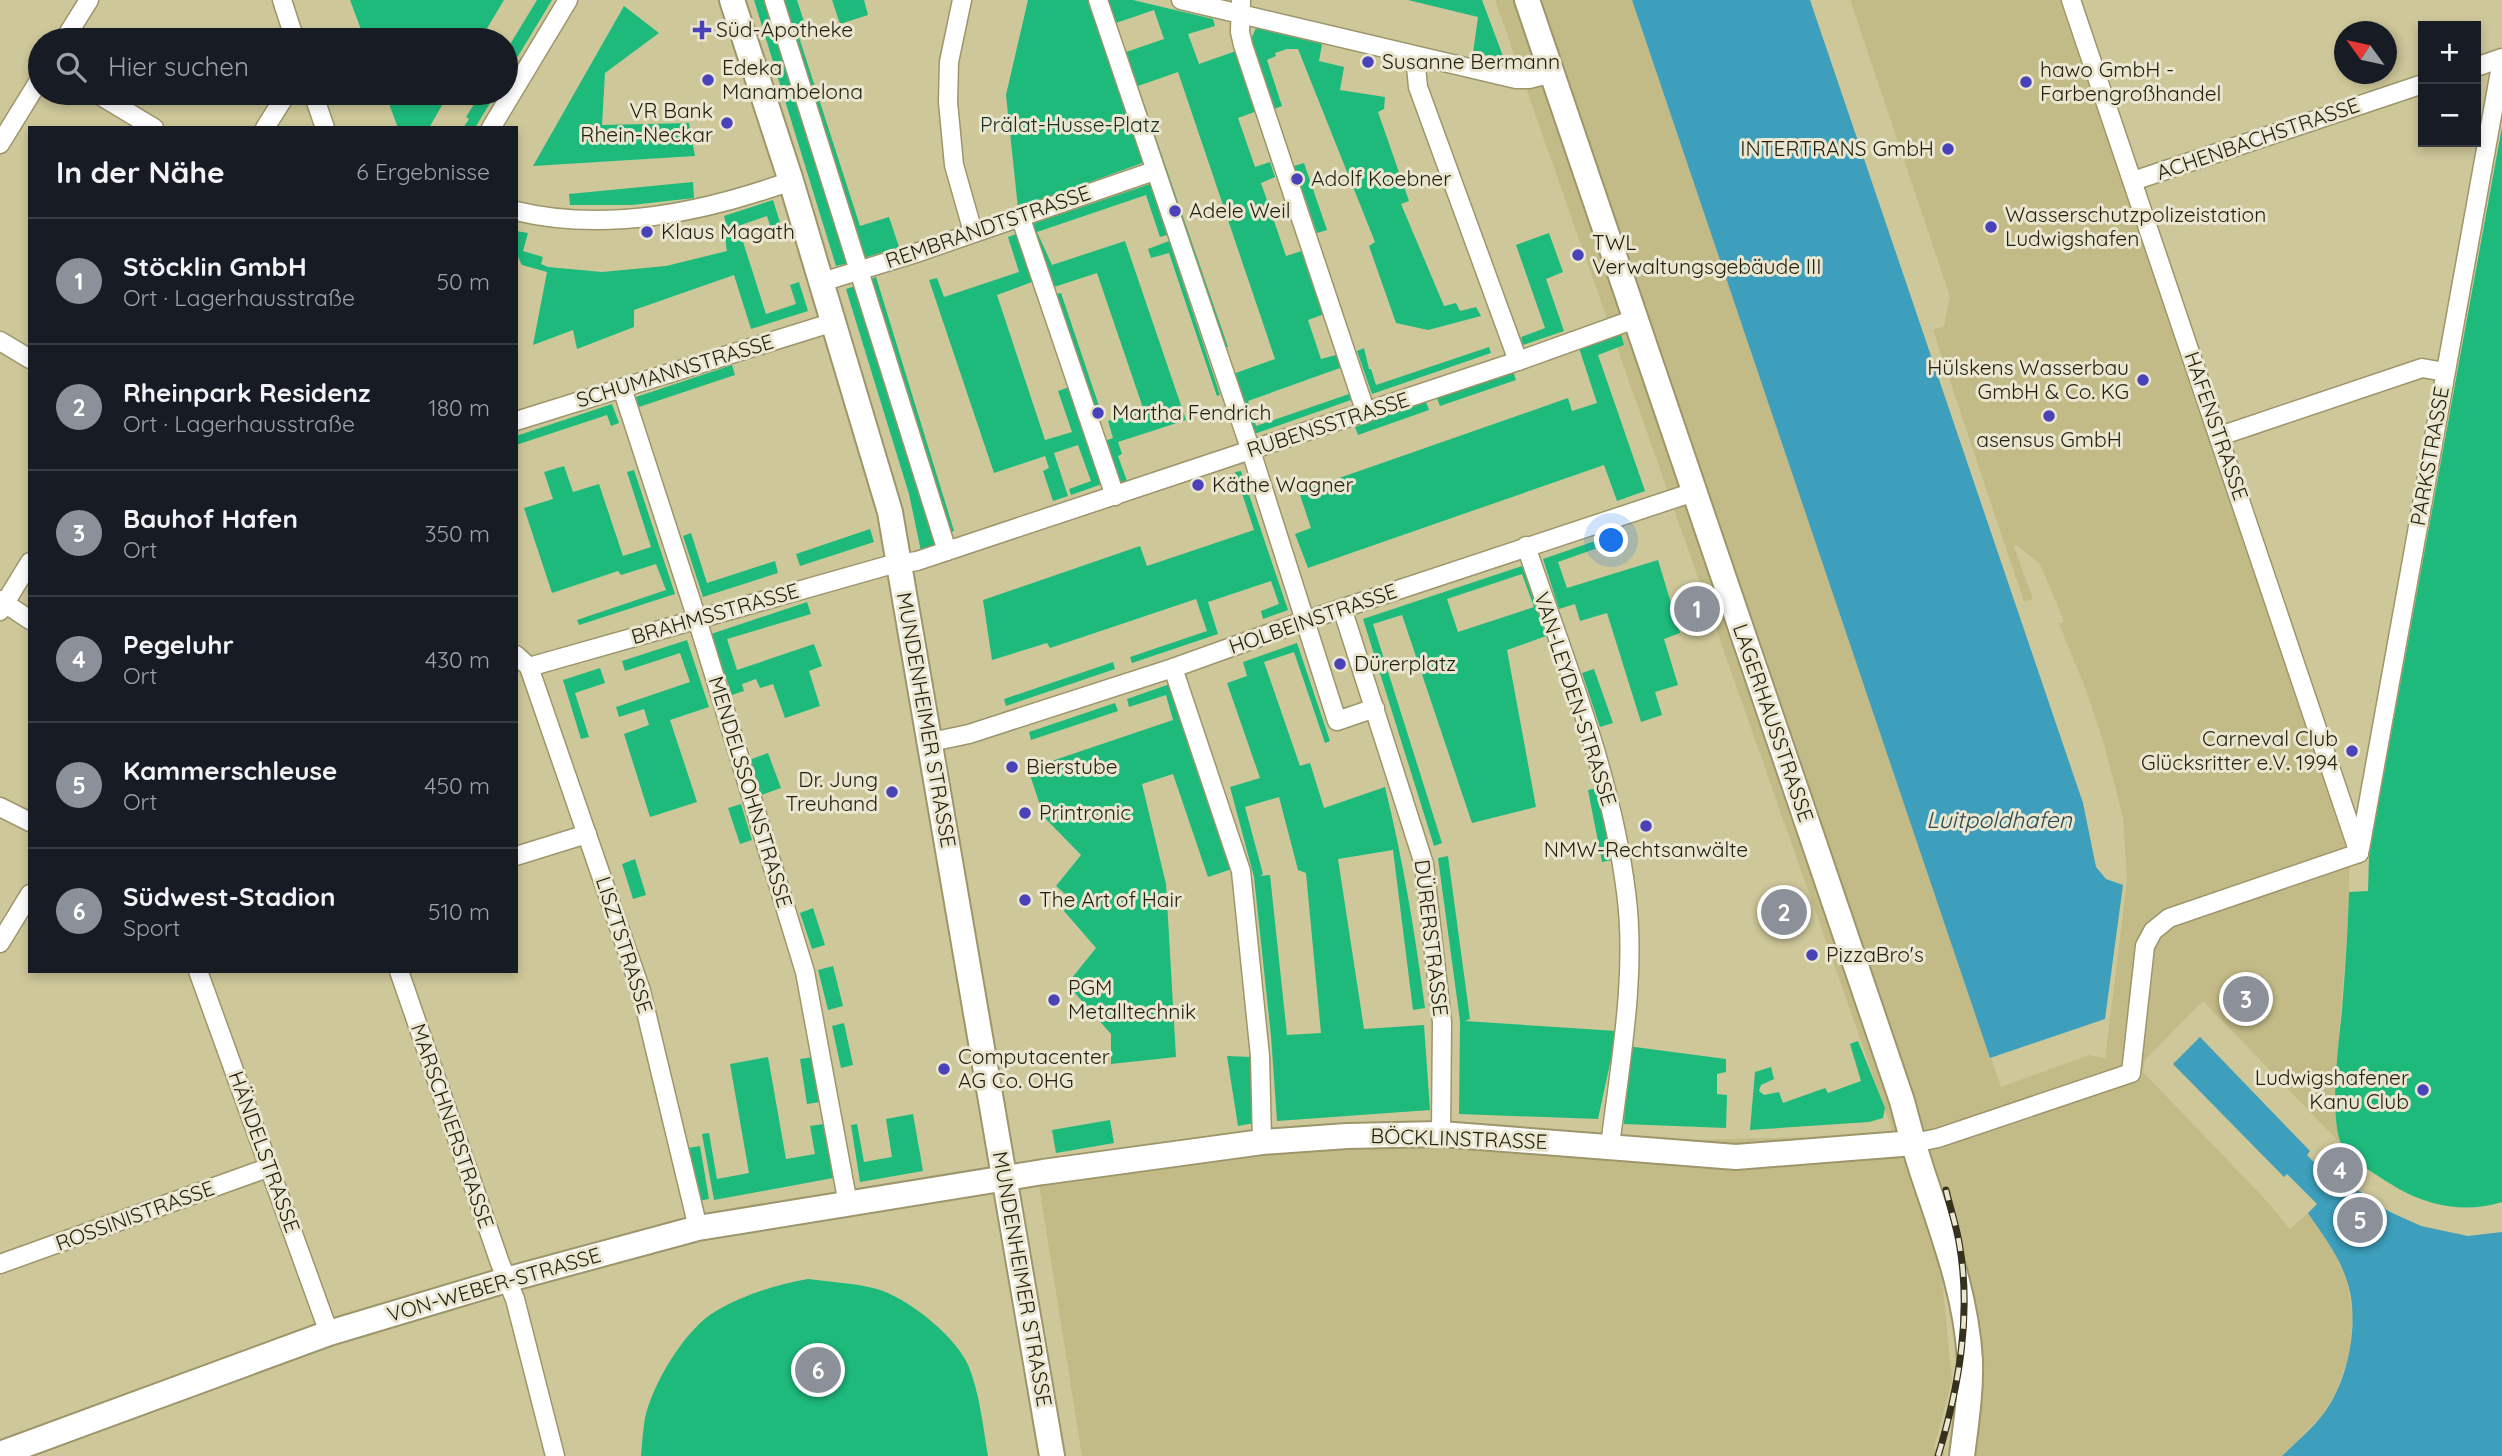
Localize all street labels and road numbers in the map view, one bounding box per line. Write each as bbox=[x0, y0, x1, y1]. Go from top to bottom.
street label: ACHENBACHSTRASSE bbox=[2153, 91, 2363, 185]
street label: REMBRANDTSTRASSE bbox=[882, 179, 1094, 273]
street label: SCHUMANNSTRASSE bbox=[573, 328, 776, 412]
street label: HAFENSTRASSE bbox=[2179, 348, 2255, 503]
street label: PARKSTRASSE bbox=[2404, 384, 2454, 528]
street label: RUBENSSTRASSE bbox=[1243, 386, 1412, 463]
street label: BRAHMSSTRASSE bbox=[628, 577, 802, 649]
street label: HOLBEINSTRASSE bbox=[1225, 577, 1400, 659]
street label: VAN-LEYDEN-STRASSE bbox=[1529, 588, 1623, 809]
street label: MUNDENHEIMER STRASSE bbox=[892, 590, 962, 850]
street label: LAGERHAUSSTRASSE bbox=[1728, 620, 1820, 825]
street label: MENDELSSOHNSTRASSE bbox=[703, 673, 799, 911]
street label: DÜRERSTRASSE bbox=[1409, 858, 1455, 1018]
street label: LISZTSTRASSE bbox=[591, 873, 659, 1016]
street label: MARSCHNERSTRASSE bbox=[406, 1020, 500, 1231]
street label: HÄNDELSTRASSE bbox=[224, 1067, 306, 1236]
street label: BÖCKLINSTRASSE bbox=[1370, 1122, 1548, 1154]
street label: MUNDENHEIMER STRASSE bbox=[988, 1149, 1058, 1409]
street label: ROSSINISTRASSE bbox=[52, 1174, 218, 1256]
street label: VON-WEBER-STRASSE bbox=[384, 1241, 604, 1327]

